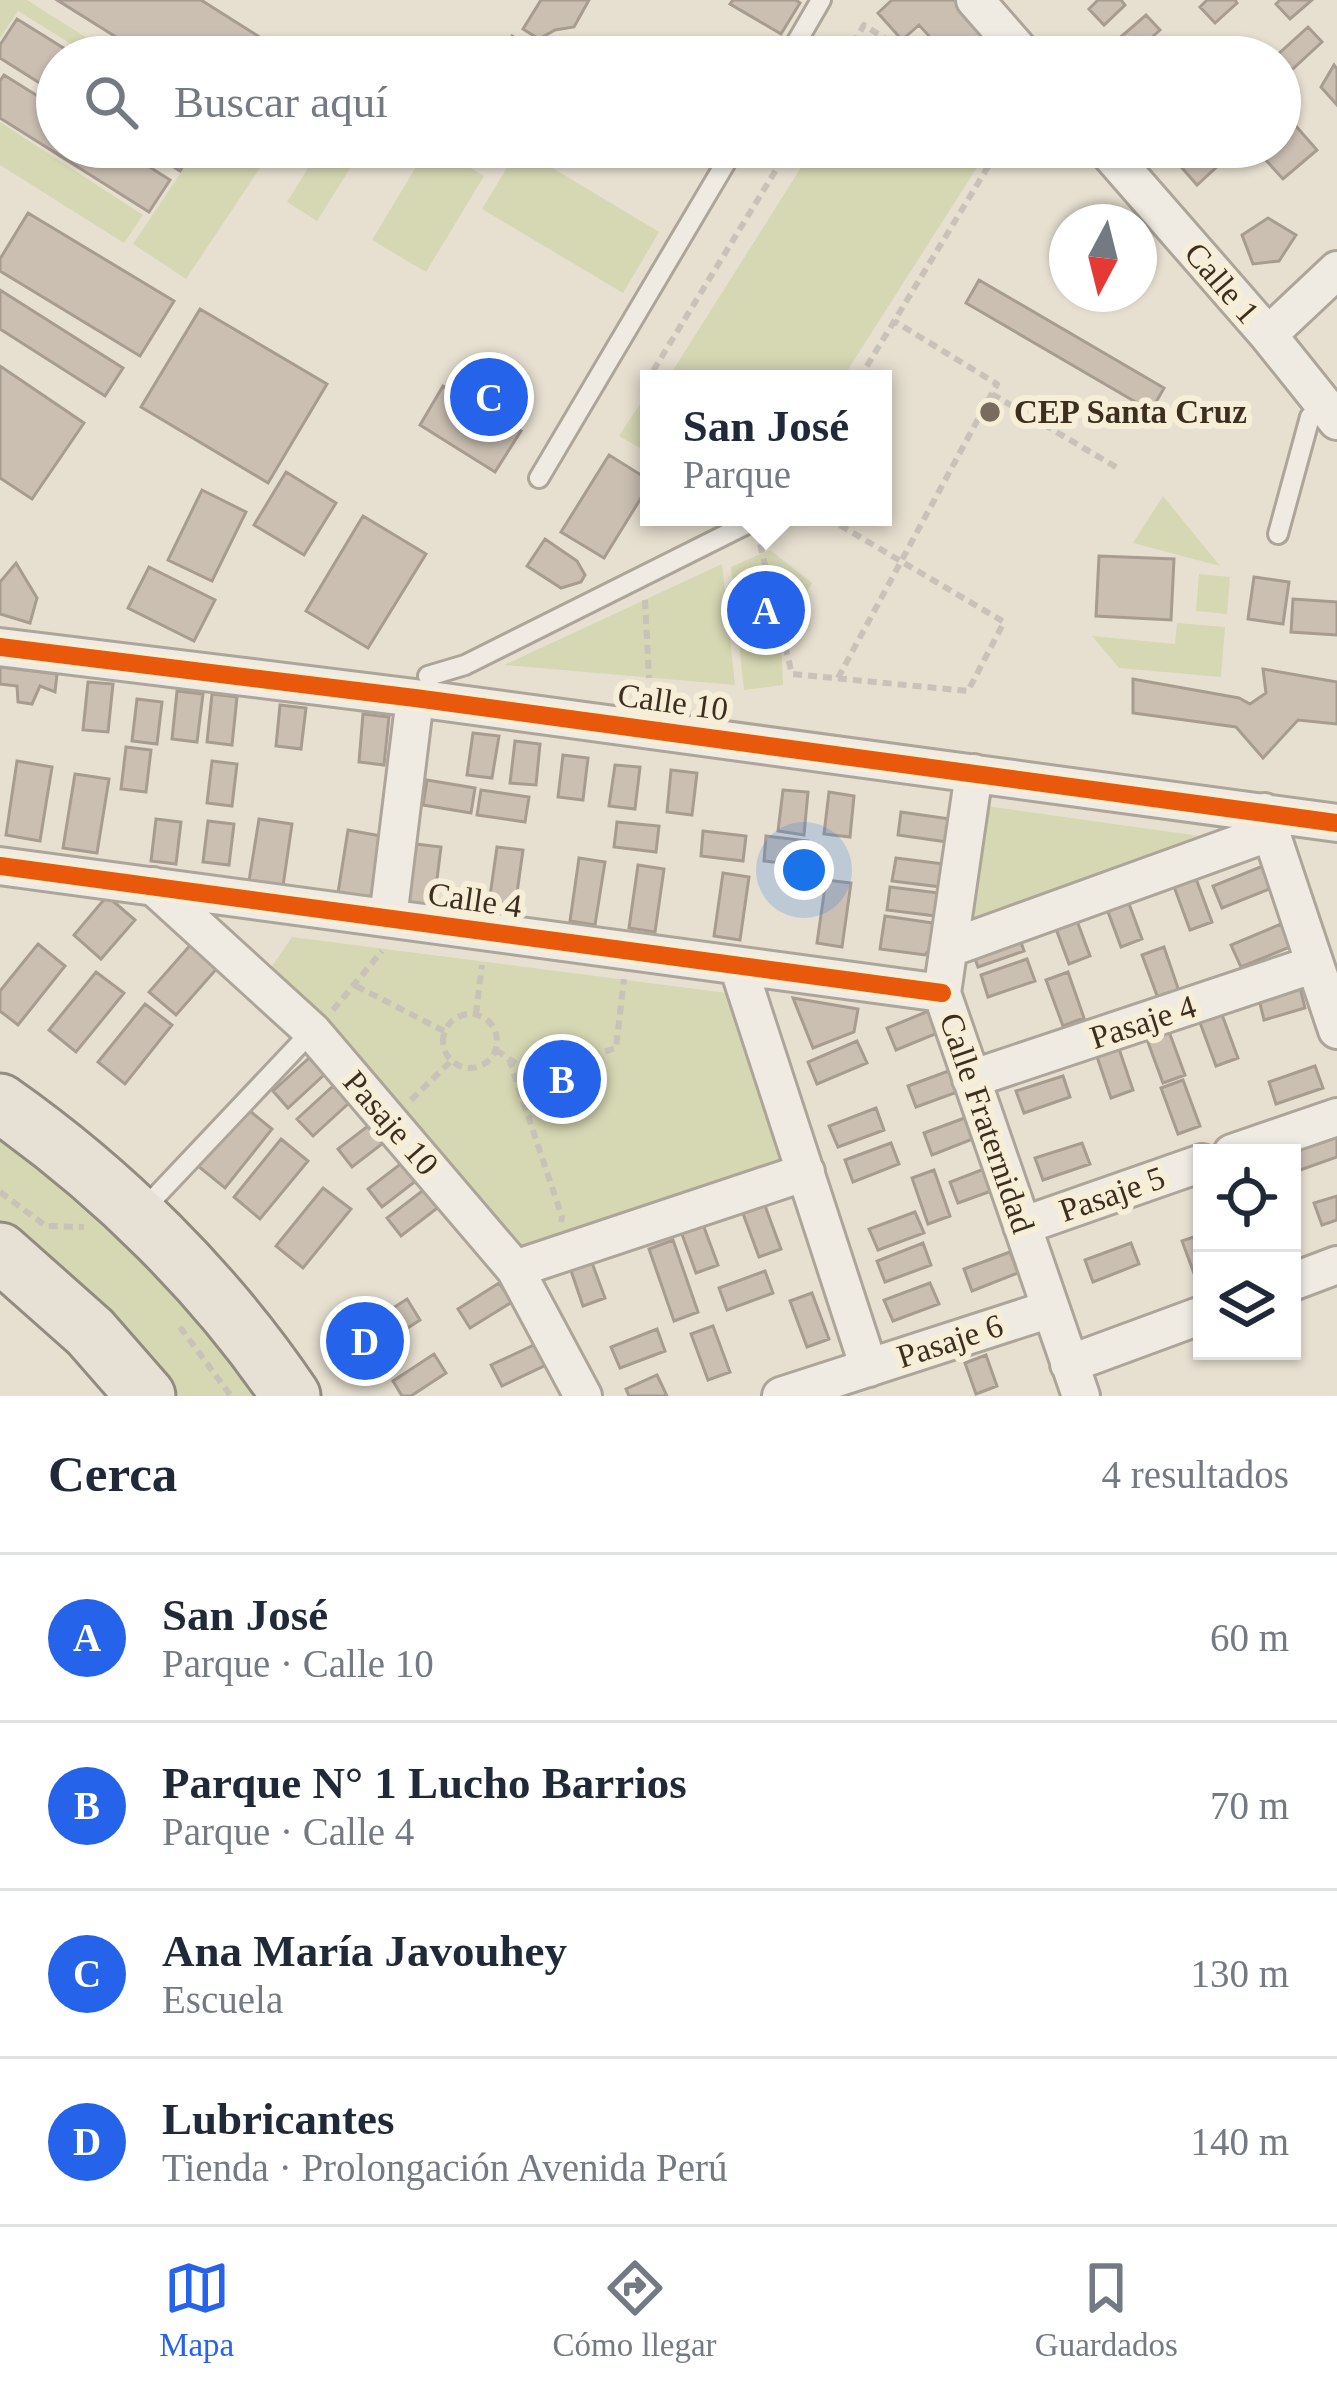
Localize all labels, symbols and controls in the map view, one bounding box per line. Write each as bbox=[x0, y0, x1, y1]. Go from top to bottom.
search box bbox=[36, 36, 1301, 168]
icon: search bbox=[78, 69, 144, 135]
text: Buscar aquí bbox=[174, 77, 388, 127]
north arrow bbox=[1049, 204, 1157, 312]
street label: Calle 1 bbox=[1177, 236, 1267, 330]
pin: C bbox=[450, 352, 528, 442]
popup bbox=[640, 370, 892, 526]
place label: CEP Santa Cruz bbox=[1014, 394, 1247, 430]
marker: CEP Santa Cruz bbox=[977, 399, 1003, 425]
text: San José bbox=[683, 401, 849, 451]
text: Parque bbox=[683, 453, 791, 496]
pin: A bbox=[727, 565, 805, 655]
street label: Calle 10 bbox=[616, 676, 730, 728]
your location bbox=[774, 840, 834, 900]
street label: Calle 4 bbox=[426, 876, 524, 924]
street label: Pasaje 4 bbox=[1086, 988, 1200, 1056]
street label: Calle Fraternidad bbox=[933, 1008, 1042, 1238]
pin: B bbox=[523, 1034, 601, 1124]
street label: Pasaje 10 bbox=[336, 1064, 446, 1182]
map controls bbox=[1193, 1144, 1301, 1360]
button: locate bbox=[1193, 1144, 1301, 1252]
street label: Pasaje 5 bbox=[1055, 1159, 1169, 1229]
button: layers bbox=[1193, 1252, 1301, 1360]
pin: D bbox=[326, 1296, 404, 1386]
street label: Pasaje 6 bbox=[893, 1307, 1007, 1375]
text: Cerca bbox=[48, 1446, 177, 1502]
text: 4 resultados bbox=[1102, 1453, 1289, 1496]
text: San José bbox=[162, 1590, 328, 1640]
text: A bbox=[73, 1616, 101, 1659]
text: 60 m bbox=[1210, 1616, 1289, 1659]
text: Parque · Calle 10 bbox=[162, 1642, 434, 1685]
text: Parque N° 1 Lucho Barrios bbox=[162, 1758, 687, 1808]
text: B bbox=[74, 1784, 100, 1827]
text: 70 m bbox=[1210, 1784, 1289, 1827]
text: Parque · Calle 4 bbox=[162, 1810, 414, 1853]
text: Ana María Javouhey bbox=[162, 1926, 567, 1976]
text: C bbox=[73, 1952, 101, 1995]
text: 130 m bbox=[1190, 1952, 1289, 1995]
text: Escuela bbox=[162, 1978, 283, 2021]
text: Lubricantes bbox=[162, 2094, 395, 2144]
text: D bbox=[73, 2120, 101, 2163]
text: 140 m bbox=[1190, 2120, 1289, 2163]
text: Tienda · Prolongación Avenida Perú bbox=[162, 2146, 727, 2189]
tab: Mapa bbox=[159, 2255, 234, 2364]
tab: Cómo llegar bbox=[553, 2255, 717, 2364]
tab: Guardados bbox=[1035, 2255, 1178, 2364]

